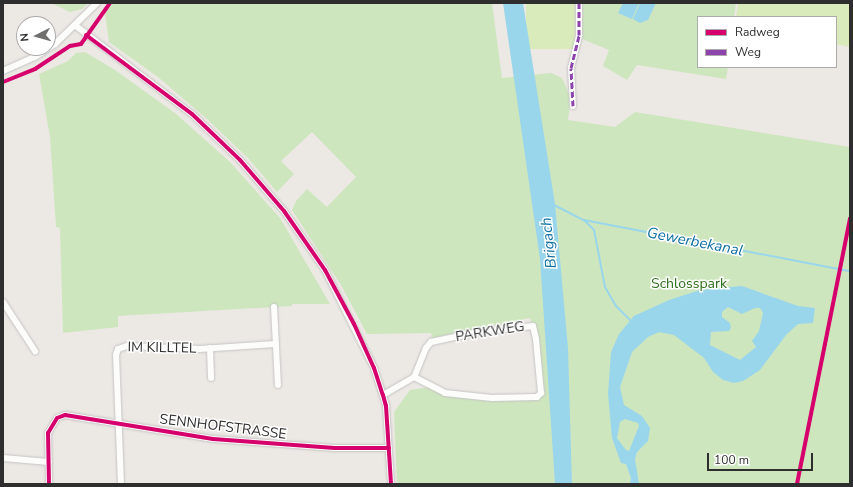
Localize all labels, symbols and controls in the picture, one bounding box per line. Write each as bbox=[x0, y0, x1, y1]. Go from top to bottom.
north arrow bbox=[16, 16, 56, 56]
legend bbox=[697, 16, 837, 68]
text: Radweg bbox=[735, 24, 780, 40]
text: N bbox=[17, 32, 32, 42]
text: Weg bbox=[735, 44, 761, 60]
water label: Brigach bbox=[537, 217, 561, 269]
water label: Gewerbekanal bbox=[645, 224, 745, 260]
park label: Schlosspark bbox=[651, 276, 727, 292]
street label: PARKWEG bbox=[454, 318, 526, 346]
street label: IM KILLTEL bbox=[127, 339, 197, 357]
street label: SENNHOFSTRASSE bbox=[159, 411, 287, 443]
scale bar bbox=[709, 445, 815, 471]
text: 100 m bbox=[714, 452, 749, 468]

